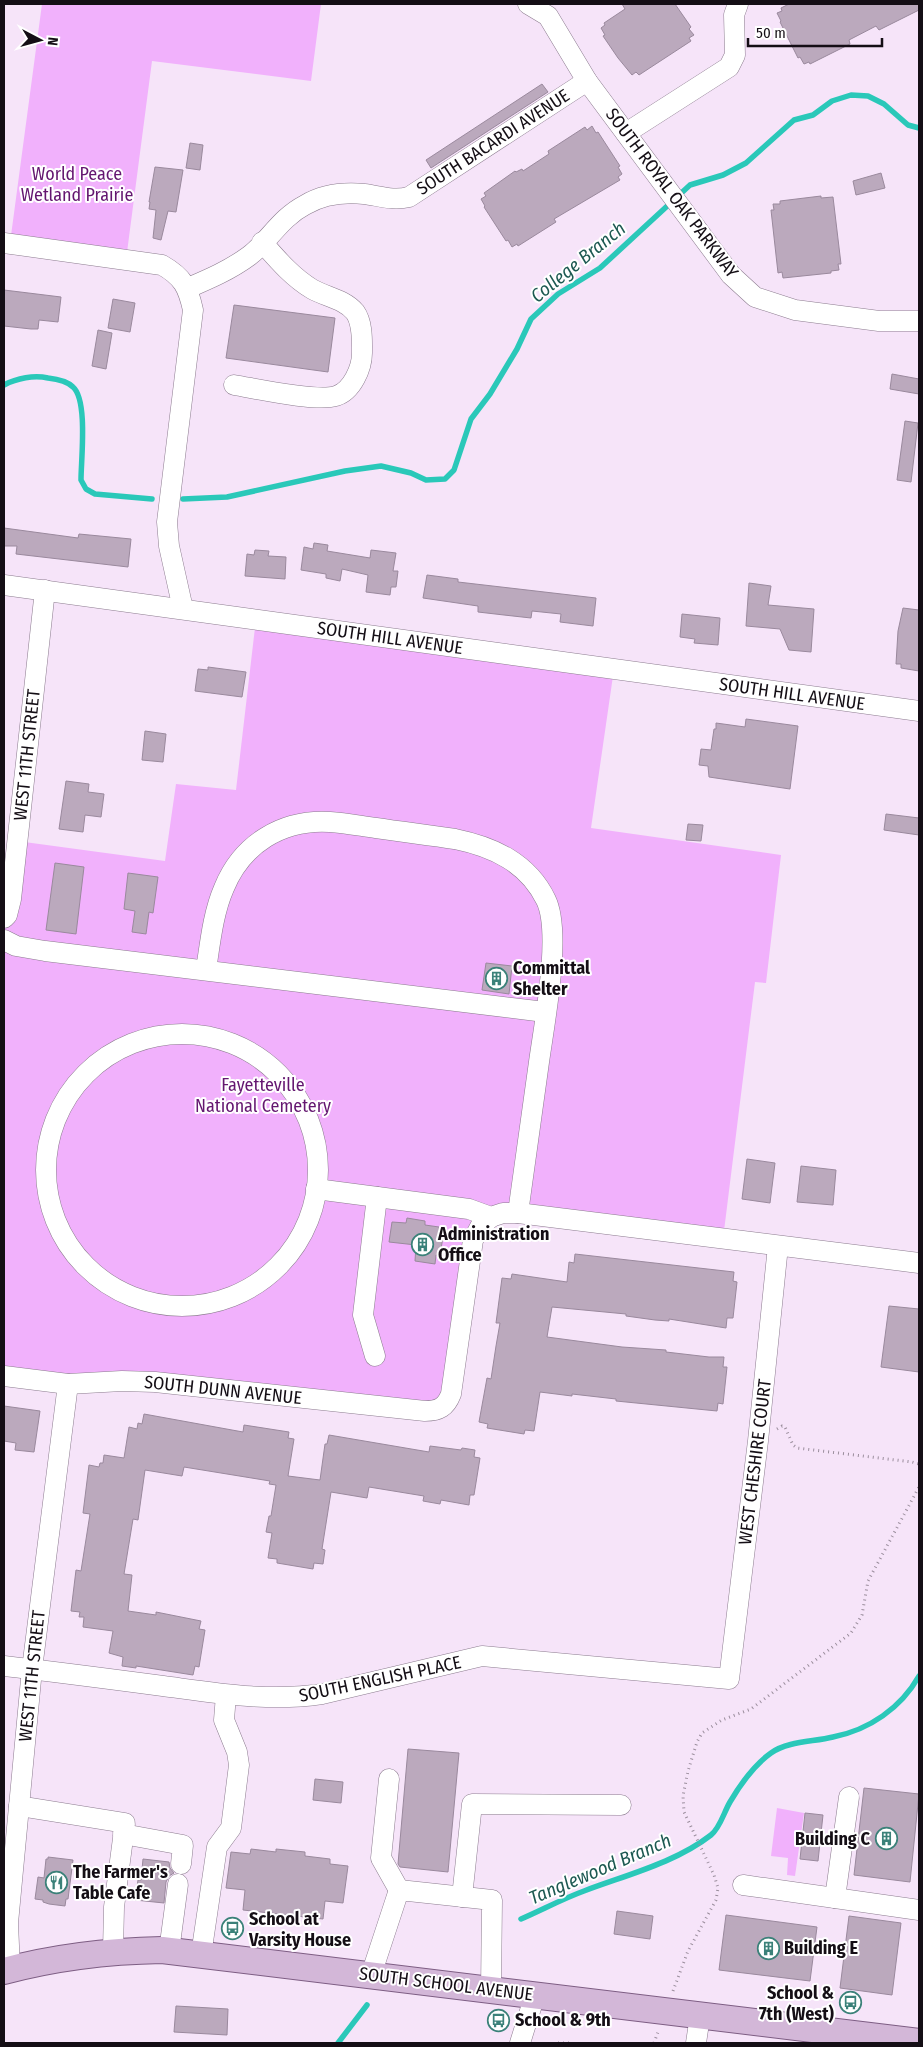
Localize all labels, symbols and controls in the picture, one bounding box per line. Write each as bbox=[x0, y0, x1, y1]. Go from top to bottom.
north arrow bbox=[15, 15, 65, 65]
scale bar bbox=[748, 15, 882, 47]
text: 50 m bbox=[756, 24, 786, 42]
text: N bbox=[44, 36, 61, 46]
street label: SOUTH BACARDI AVENUE bbox=[412, 84, 574, 200]
street label: SOUTH ROYAL OAK PARKWAY bbox=[601, 104, 743, 282]
park label: World Peace Wetland Prairie bbox=[21, 163, 133, 206]
water label: College Branch bbox=[526, 217, 630, 307]
street label: SOUTH HILL AVENUE bbox=[316, 617, 464, 659]
street label: SOUTH HILL AVENUE bbox=[718, 673, 866, 715]
street label: WEST 11TH STREET bbox=[9, 688, 45, 822]
place label: Committal Shelter bbox=[513, 957, 590, 1000]
building icon: Committal Shelter bbox=[485, 966, 509, 990]
park label: Fayetteville National Cemetery bbox=[195, 1074, 331, 1117]
place label: Administration Office bbox=[437, 1223, 549, 1266]
building icon: Administration Office bbox=[410, 1232, 434, 1256]
street label: SOUTH DUNN AVENUE bbox=[143, 1371, 303, 1409]
street label: WEST CHESHIRE COURT bbox=[734, 1377, 776, 1546]
street label: WEST 11TH STREET bbox=[14, 1609, 50, 1743]
street label: SOUTH ENGLISH PLACE bbox=[297, 1651, 463, 1707]
building icon: Building C bbox=[874, 1827, 898, 1851]
place label: Building C bbox=[795, 1828, 871, 1850]
water label: Tanglewood Branch bbox=[525, 1829, 675, 1909]
place label: The Farmer's Table Cafe bbox=[73, 1861, 168, 1904]
restaurant icon: The Farmer's Table Cafe bbox=[45, 1870, 69, 1894]
place label: School at Varsity House bbox=[248, 1908, 351, 1951]
bus stop icon: School at Varsity House bbox=[221, 1917, 245, 1941]
building icon: Building E bbox=[756, 1936, 780, 1960]
place label: Building E bbox=[784, 1937, 858, 1959]
street label: SOUTH SCHOOL AVENUE bbox=[358, 1962, 534, 2006]
place label: School & 7th (West) bbox=[759, 1982, 835, 2025]
bus stop icon: School & 7th (West) bbox=[838, 1991, 862, 2015]
bus stop icon: School & 9th bbox=[487, 2008, 511, 2032]
place label: School & 9th bbox=[515, 2009, 611, 2031]

